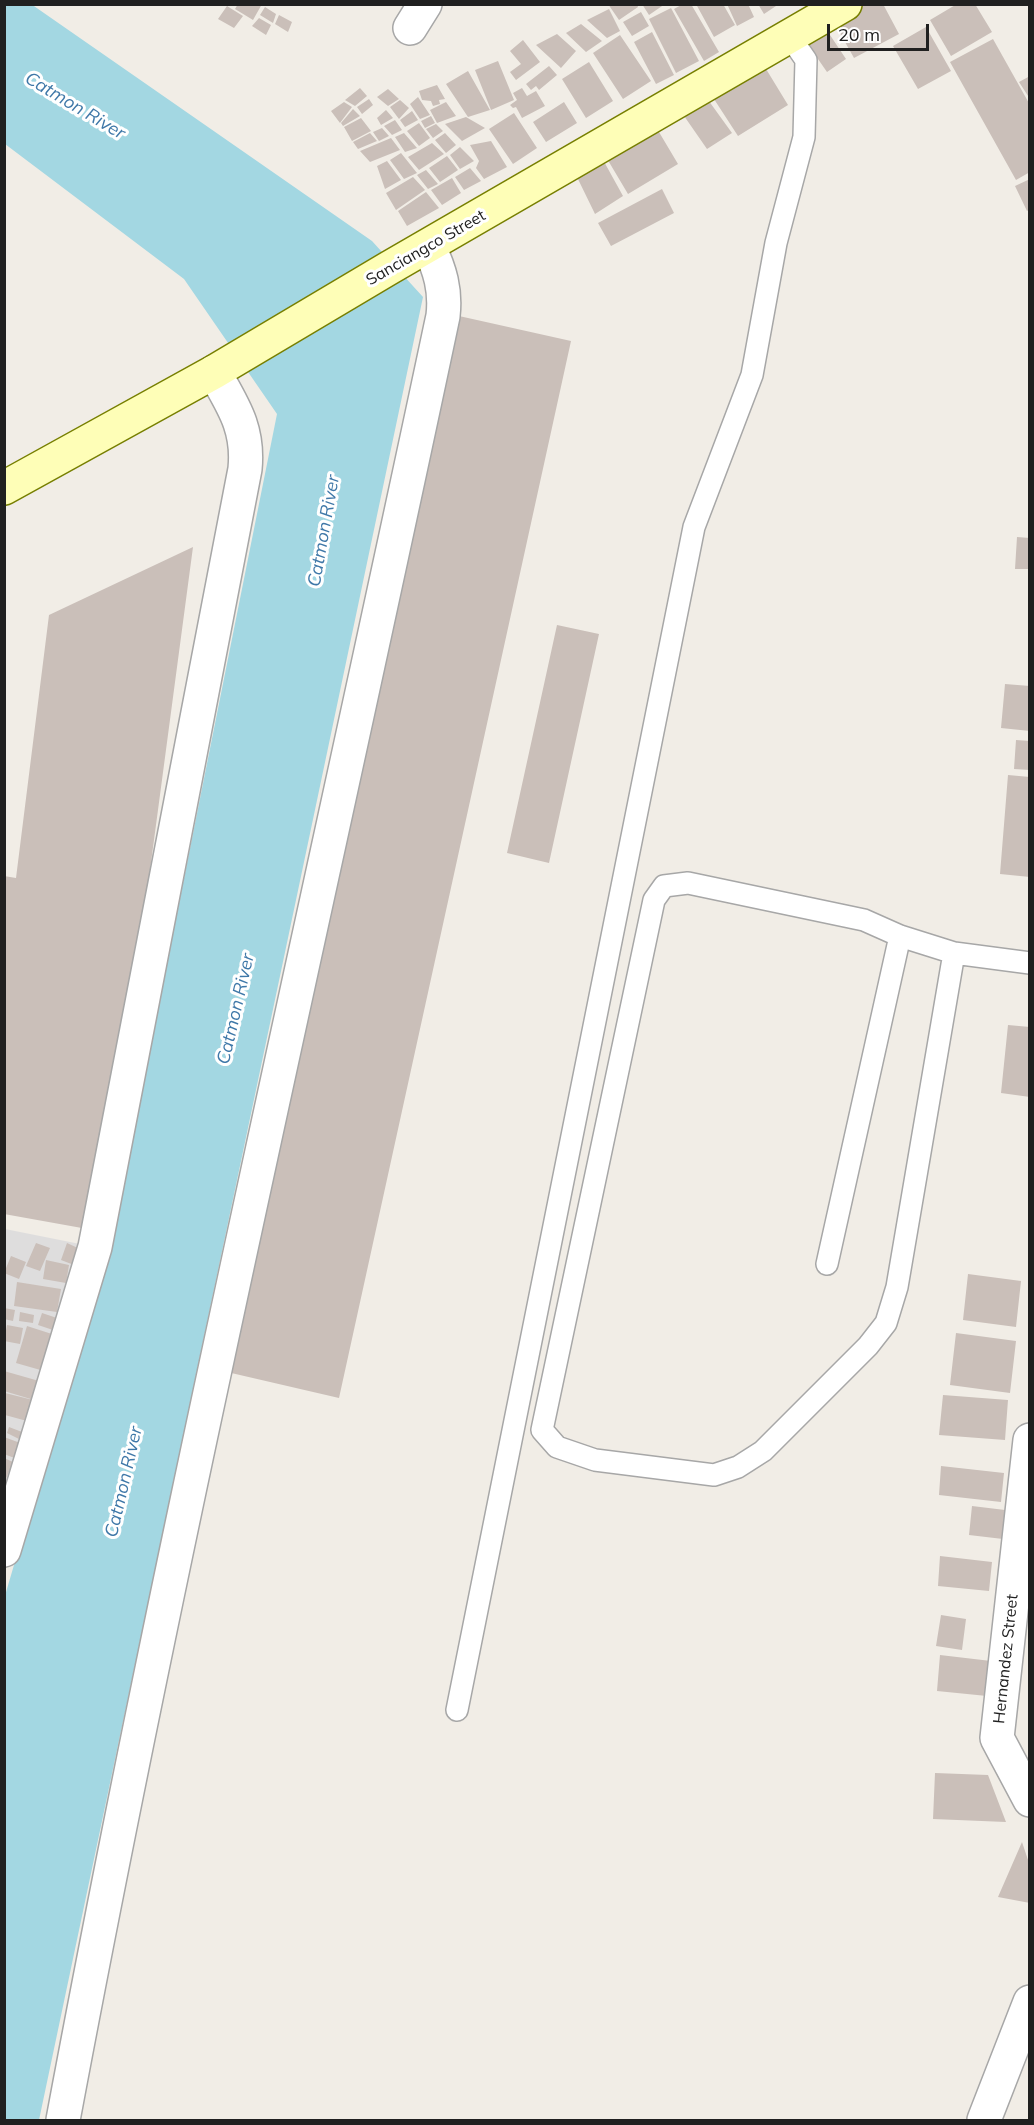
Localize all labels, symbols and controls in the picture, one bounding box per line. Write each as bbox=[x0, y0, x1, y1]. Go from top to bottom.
scale bar bbox=[830, 12, 932, 50]
text: 20 m bbox=[838, 23, 880, 46]
water label: Catmon River bbox=[21, 68, 129, 144]
street label: Sanciangco Street bbox=[363, 206, 489, 290]
water label: Catmon River bbox=[304, 474, 344, 588]
water label: Catmon River bbox=[213, 952, 259, 1066]
water label: Catmon River bbox=[101, 1425, 147, 1539]
street label: Hernandez Street bbox=[990, 1593, 1022, 1725]

